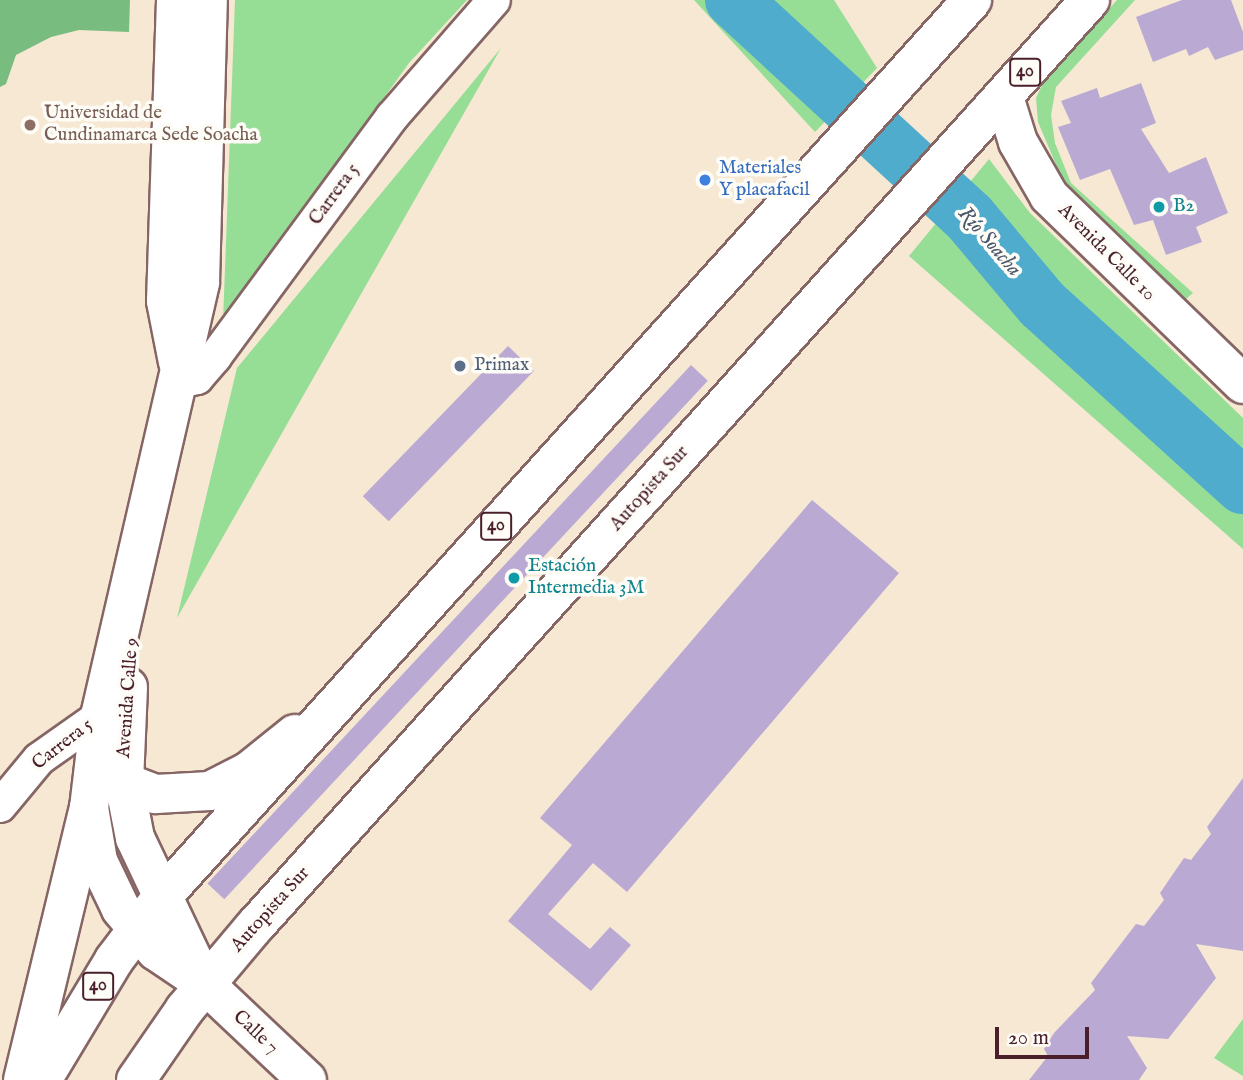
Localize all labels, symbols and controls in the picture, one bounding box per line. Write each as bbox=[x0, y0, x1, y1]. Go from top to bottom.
road number: 40 bbox=[1007, 58, 1042, 86]
place label: Universidad de Cundinamarca Sede Soacha bbox=[44, 103, 258, 147]
marker: Universidad de Cundinamarca Sede Soacha bbox=[22, 117, 38, 133]
place label: Materiales Y placafacil bbox=[719, 158, 810, 202]
street label: Carrera 5 bbox=[305, 160, 365, 230]
marker: Materiales Y placafacil bbox=[697, 172, 713, 188]
place label: B2 bbox=[1173, 196, 1194, 218]
marker: B2 bbox=[1151, 199, 1167, 215]
street label: Avenida Calle 10 bbox=[1053, 200, 1159, 306]
water label: Río Soacha bbox=[952, 202, 1026, 282]
place label: Primax bbox=[474, 355, 529, 377]
marker: Primax bbox=[452, 358, 468, 374]
street label: Autopista Sur bbox=[606, 442, 694, 536]
road number: 40 bbox=[478, 512, 514, 540]
place label: Estación Intermedia 3M bbox=[528, 556, 644, 600]
marker: Estación Intermedia 3M bbox=[506, 570, 522, 586]
street label: Avenida Calle 9 bbox=[113, 637, 145, 759]
street label: Carrera 5 bbox=[28, 714, 98, 776]
street label: Autopista Sur bbox=[227, 863, 315, 957]
road number: 40 bbox=[80, 972, 116, 1001]
street label: Calle 7 bbox=[228, 1006, 282, 1060]
scale bar bbox=[998, 1014, 1092, 1058]
text: 20 m bbox=[1008, 1025, 1049, 1052]

